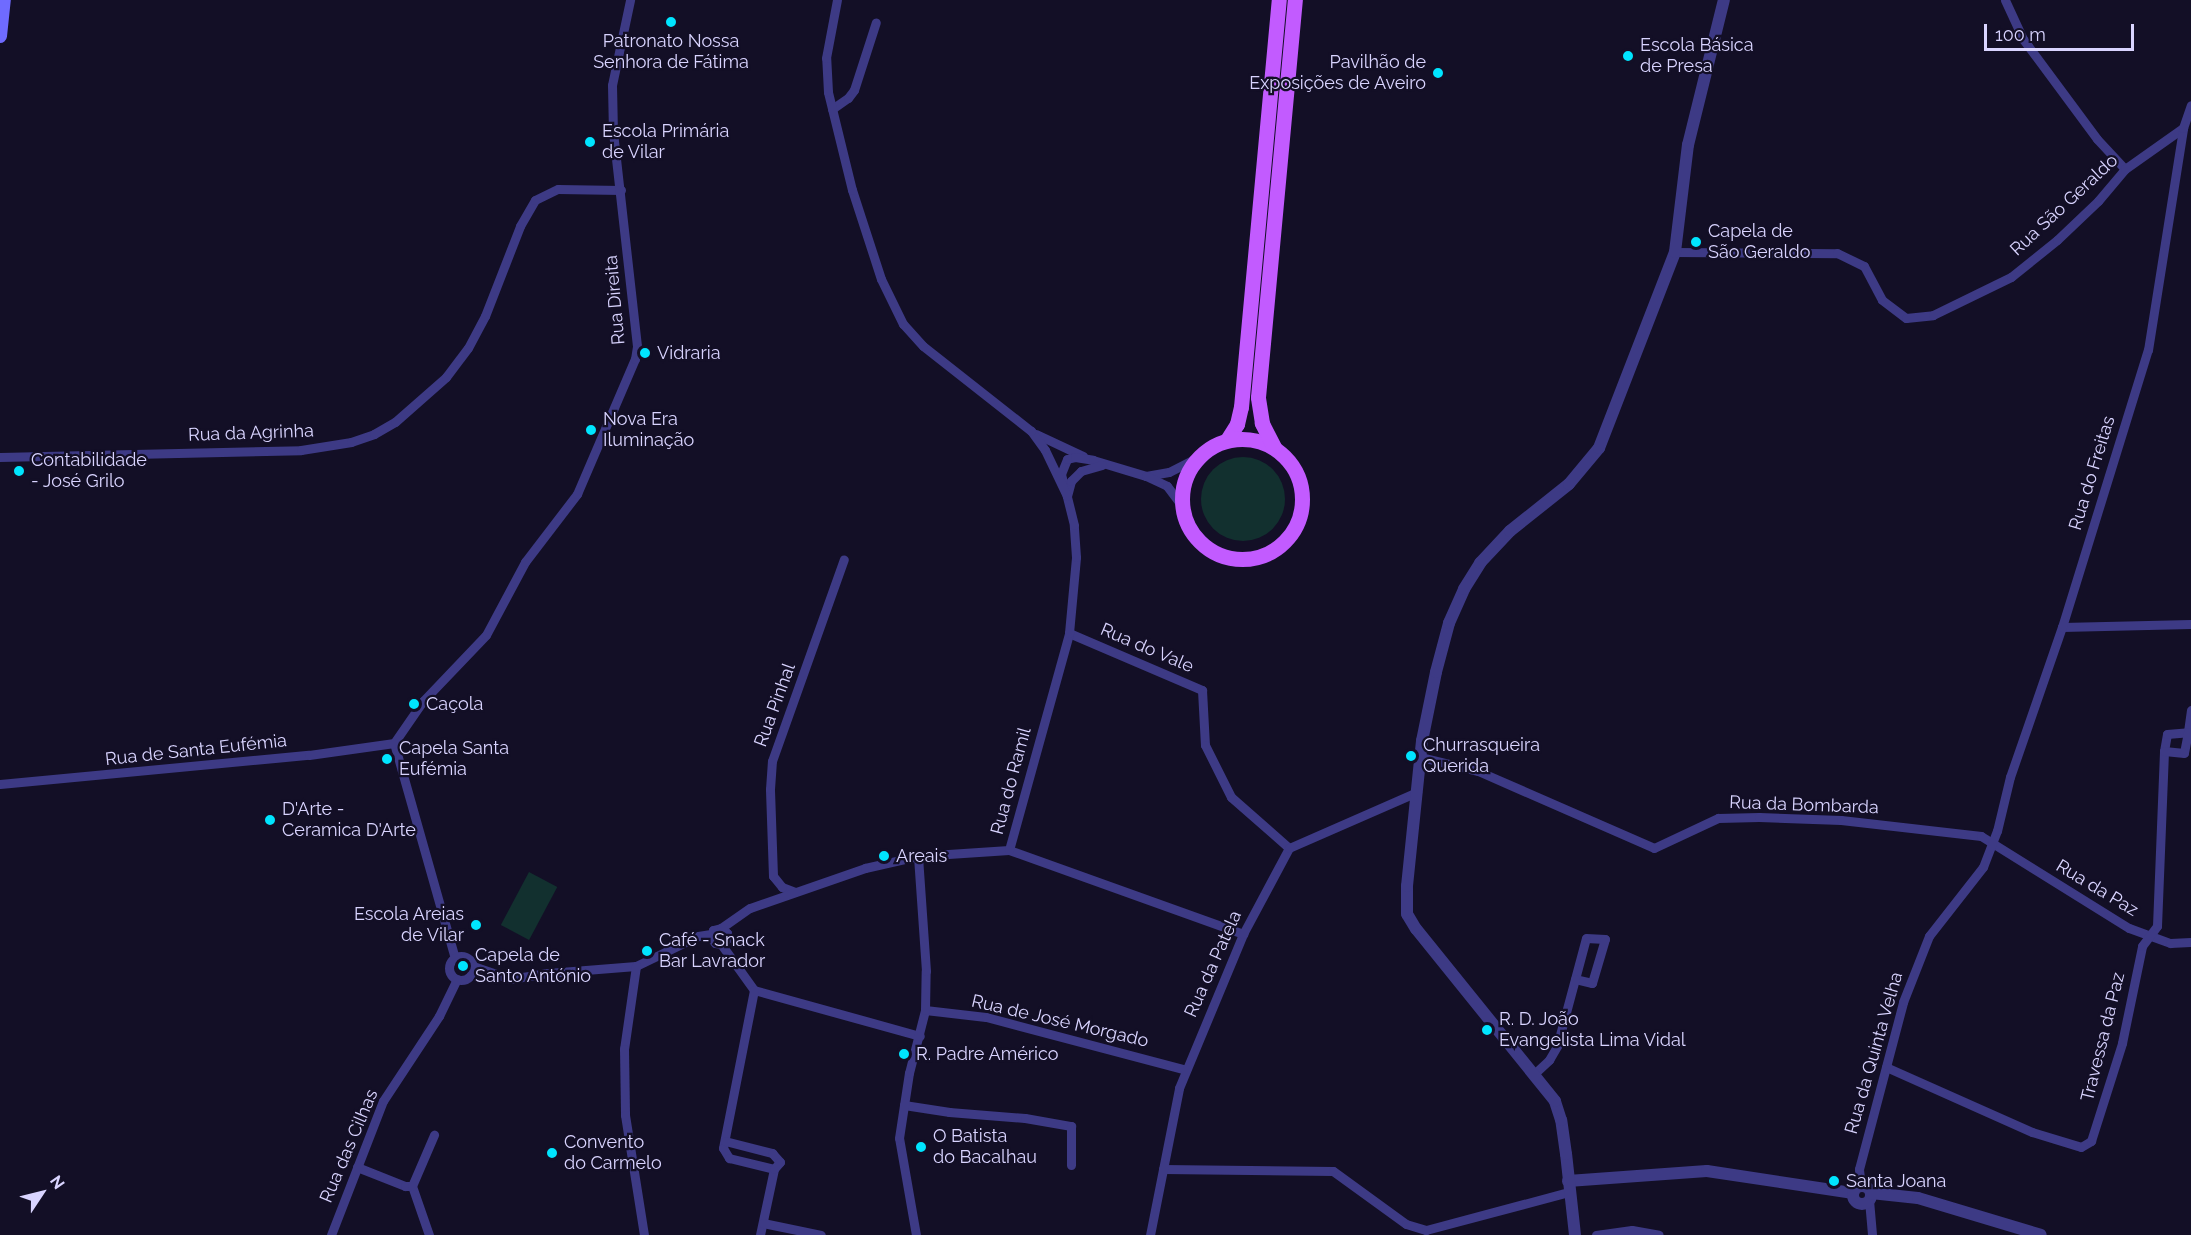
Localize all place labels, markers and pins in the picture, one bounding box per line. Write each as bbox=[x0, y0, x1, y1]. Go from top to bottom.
marker: Patronato Nossa Senhora de Fátima bbox=[664, 15, 678, 29]
place label: Patronato Nossa Senhora de Fátima bbox=[593, 31, 749, 74]
place label: Escola Básica de Presa bbox=[1640, 35, 1754, 78]
marker: Escola Básica de Presa bbox=[1621, 49, 1635, 63]
place label: Pavilhão de Exposições de Aveiro bbox=[1249, 52, 1426, 94]
marker: Pavilhão de Exposições de Aveiro bbox=[1431, 66, 1445, 80]
place label: Escola Primária de Vilar bbox=[602, 121, 729, 164]
marker: Escola Primária de Vilar bbox=[583, 135, 597, 149]
place label: Capela de São Geraldo bbox=[1708, 221, 1810, 264]
marker: Capela de São Geraldo bbox=[1689, 235, 1703, 249]
place label: Vidraria bbox=[657, 342, 720, 364]
marker: Vidraria bbox=[638, 346, 652, 360]
place label: Nova Era Iluminação bbox=[603, 409, 694, 452]
marker: Nova Era Iluminação bbox=[584, 423, 598, 437]
place label: Contabilidade - José Grilo bbox=[31, 450, 147, 492]
marker: Contabilidade - José Grilo bbox=[12, 464, 26, 478]
place label: Caçola bbox=[426, 693, 483, 715]
marker: Caçola bbox=[407, 697, 421, 711]
place label: Churrasqueira Querida bbox=[1423, 735, 1540, 777]
place label: Capela Santa Eufémia bbox=[399, 738, 509, 780]
marker: Churrasqueira Querida bbox=[1404, 749, 1418, 763]
marker: Capela Santa Eufémia bbox=[380, 752, 394, 766]
place label: D'Arte - Ceramica D'Arte bbox=[282, 799, 416, 842]
marker: D'Arte - Ceramica D'Arte bbox=[263, 813, 277, 827]
place label: Areais bbox=[896, 845, 947, 867]
marker: Areais bbox=[877, 849, 891, 863]
place label: Escola Areias de Vilar bbox=[353, 904, 464, 946]
marker: Escola Areias de Vilar bbox=[469, 918, 483, 932]
place label: Café - Snack Bar Lavrador bbox=[659, 930, 766, 972]
marker: Café - Snack Bar Lavrador bbox=[640, 944, 654, 958]
place label: Capela de Santo António bbox=[475, 945, 592, 988]
marker: Capela de Santo António bbox=[456, 959, 470, 973]
place label: R. D. João Evangelista Lima Vidal bbox=[1499, 1009, 1686, 1052]
marker: R. D. João Evangelista Lima Vidal bbox=[1480, 1023, 1494, 1037]
place label: R. Padre Américo bbox=[916, 1043, 1059, 1065]
marker: R. Padre Américo bbox=[897, 1047, 911, 1061]
place label: O Batista do Bacalhau bbox=[933, 1126, 1037, 1168]
place label: Convento do Carmelo bbox=[564, 1132, 662, 1174]
marker: O Batista do Bacalhau bbox=[914, 1140, 928, 1154]
marker: Convento do Carmelo bbox=[545, 1146, 559, 1160]
place label: Santa Joana bbox=[1846, 1170, 1947, 1192]
marker: Santa Joana bbox=[1827, 1174, 1841, 1188]

